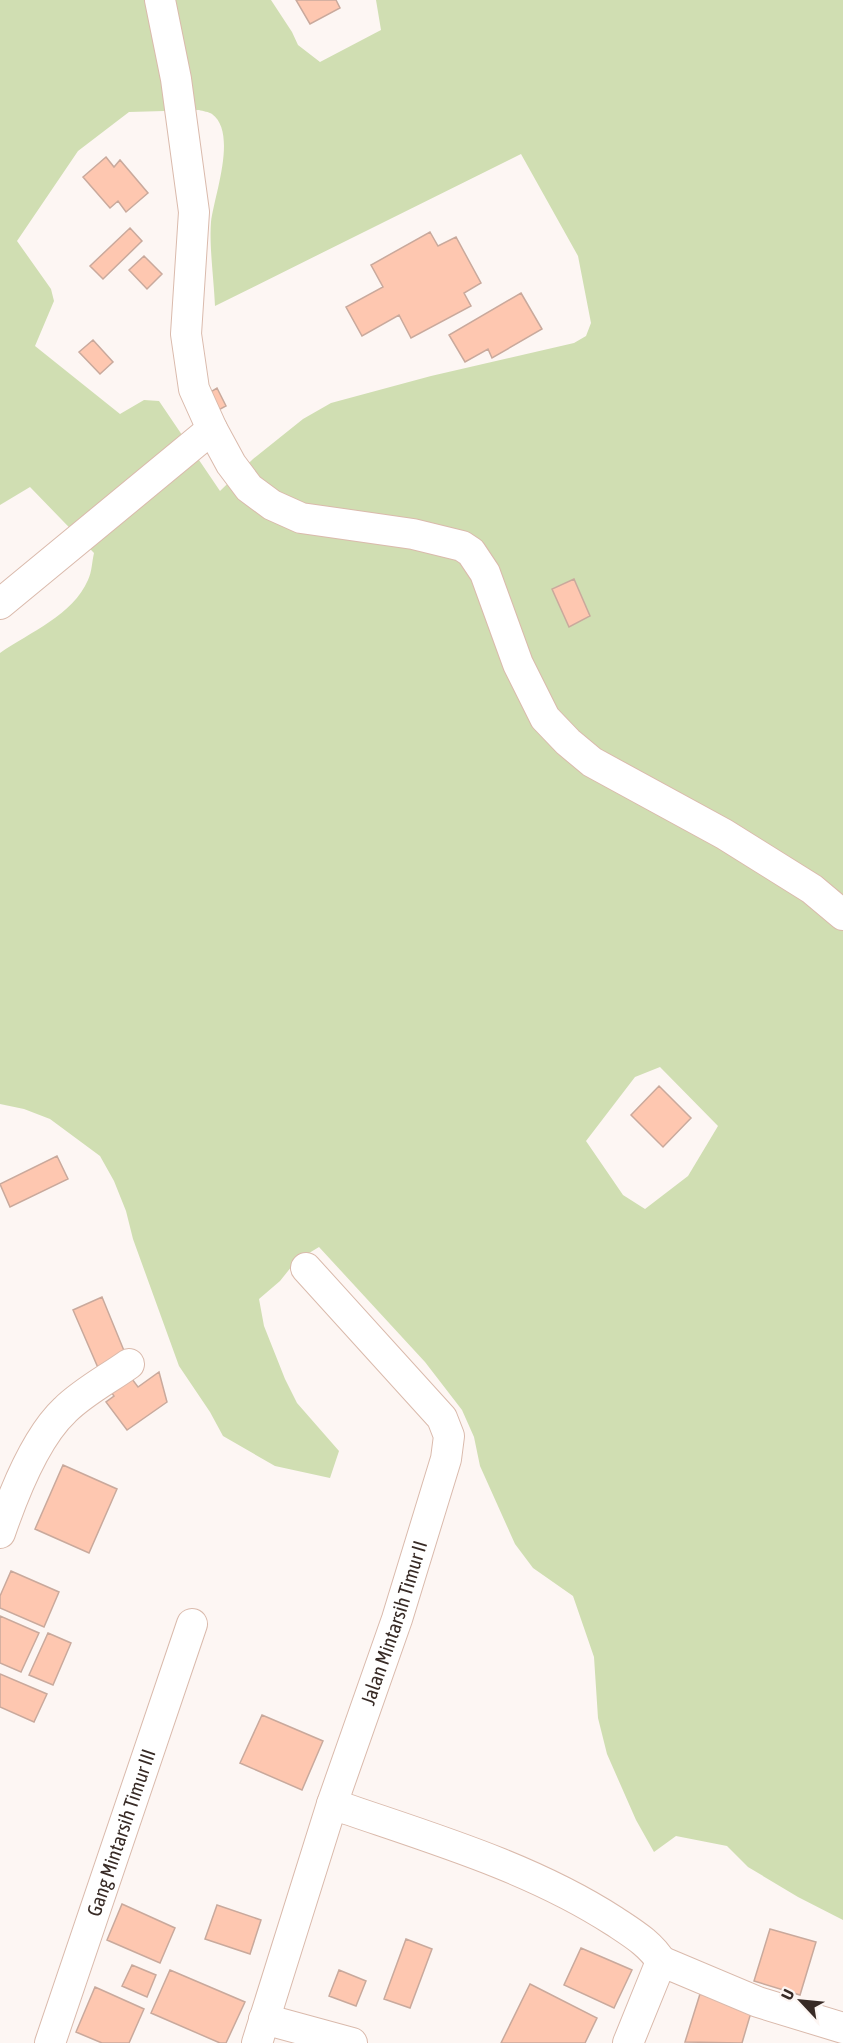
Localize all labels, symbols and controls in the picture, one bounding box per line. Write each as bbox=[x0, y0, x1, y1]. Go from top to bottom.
street label: Jalan Mintarsih Timur II bbox=[356, 1538, 431, 1708]
street label: Gang Mintarsih Timur III bbox=[82, 1746, 160, 1919]
north arrow bbox=[771, 1971, 831, 2031]
text: U bbox=[777, 1986, 798, 2003]

